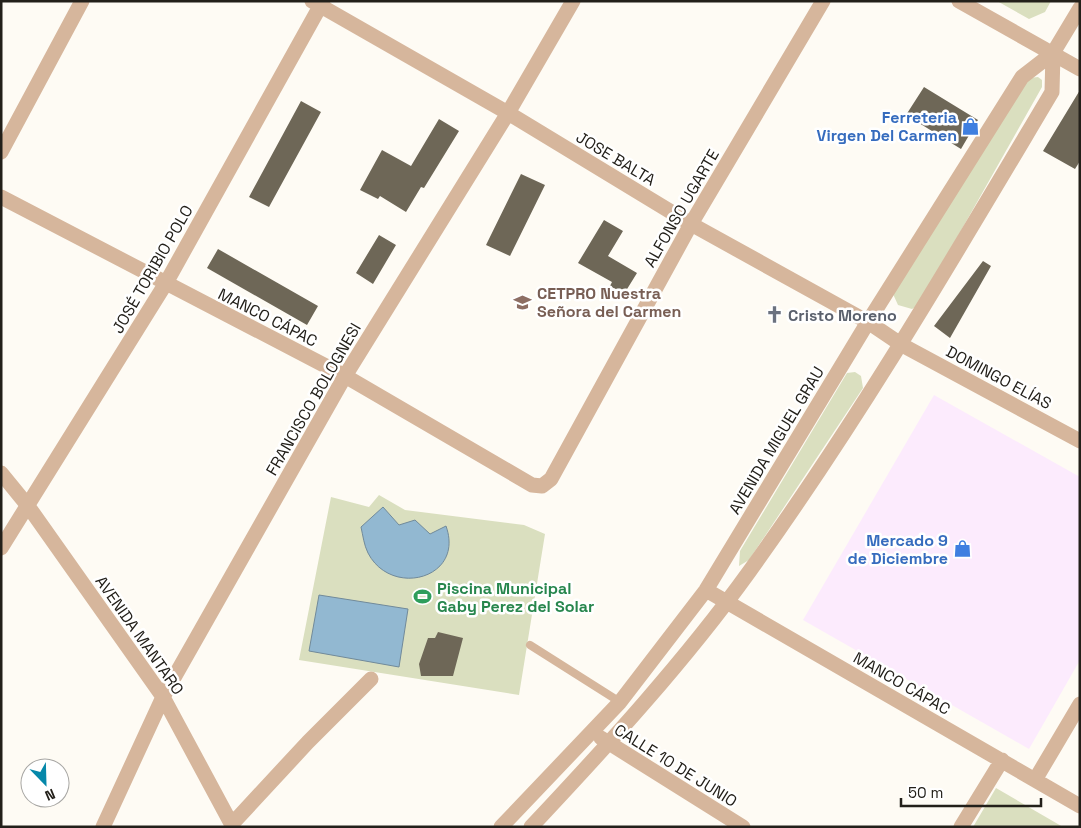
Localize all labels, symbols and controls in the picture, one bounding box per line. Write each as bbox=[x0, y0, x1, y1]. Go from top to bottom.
place label: Ferreteria Virgen Del Carmen bbox=[817, 107, 957, 146]
shop icon: Ferreteria Virgen Del Carmen bbox=[961, 116, 981, 136]
street label: JOSE BALTA bbox=[572, 126, 659, 190]
street label: ALFONSO UGARTE bbox=[639, 145, 724, 271]
street label: JOSÉ TORIBIO POLO bbox=[107, 201, 198, 337]
street label: MANCO CÁPAC bbox=[215, 283, 321, 351]
place label: CETPRO Nuestra Señora del Carmen bbox=[537, 283, 681, 322]
school or university icon: CETPRO Nuestra Señora del Carmen bbox=[513, 292, 533, 312]
church icon: Cristo Moreno bbox=[764, 305, 784, 325]
place label: Cristo Moreno bbox=[788, 305, 897, 326]
street label: FRANCISCO BOLOGNESI bbox=[261, 319, 366, 479]
street label: DOMINGO ELÍAS bbox=[942, 341, 1055, 414]
street label: AVENIDA MIGUEL GRAU bbox=[724, 363, 829, 518]
place label: Mercado 9 de Diciembre bbox=[848, 530, 948, 569]
shop icon: Mercado 9 de Diciembre bbox=[952, 539, 972, 559]
street label: AVENIDA MANTARO bbox=[91, 572, 189, 699]
place label: Piscina Municipal Gaby Perez del Solar bbox=[437, 578, 594, 617]
sports icon: Piscina Municipal Gaby Perez del Solar bbox=[413, 587, 433, 607]
street label: MANCO CÁPAC bbox=[849, 647, 954, 720]
street label: CALLE 10 DE JUNIO bbox=[610, 719, 741, 812]
north arrow bbox=[20, 758, 70, 808]
scale bar bbox=[901, 776, 1041, 808]
text: 50 m bbox=[908, 783, 943, 802]
text: N bbox=[42, 785, 58, 805]

